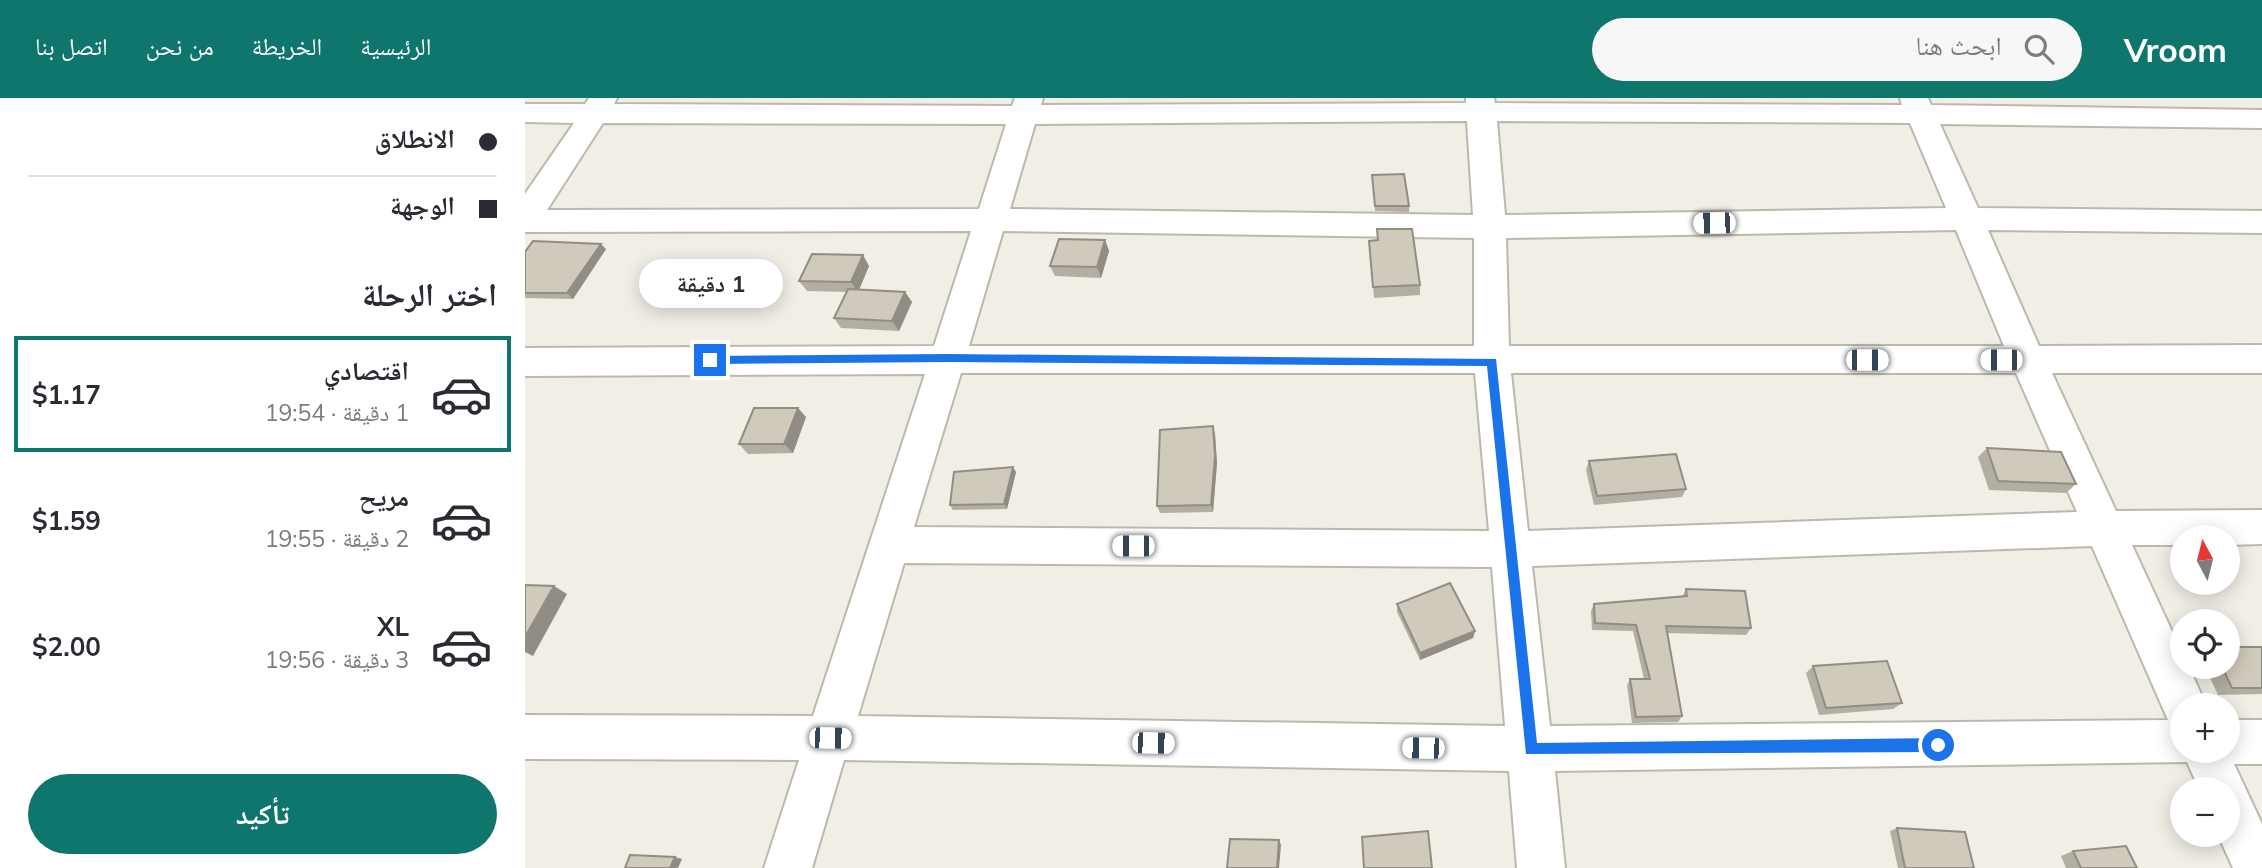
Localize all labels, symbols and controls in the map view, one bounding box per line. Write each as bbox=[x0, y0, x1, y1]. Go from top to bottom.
search box bbox=[1592, 18, 2082, 81]
text: ابحث هنا bbox=[1916, 29, 2002, 62]
text: Vroom bbox=[2124, 29, 2227, 70]
icon: search bbox=[2020, 30, 2058, 68]
text: اتصل بنا bbox=[35, 31, 108, 61]
text: من نحن bbox=[146, 31, 214, 61]
text: الخريطة bbox=[252, 31, 322, 61]
text: الرئيسية bbox=[360, 31, 431, 61]
text: الانطلاق bbox=[375, 122, 455, 155]
text: الوجهة bbox=[390, 189, 455, 222]
car bbox=[1693, 212, 1736, 234]
callout: 1 دقيقة bbox=[638, 258, 782, 308]
text: 1 دقيقة bbox=[677, 269, 745, 298]
text: اختر الرحلة bbox=[362, 274, 497, 314]
route end bbox=[694, 344, 726, 376]
car bbox=[1847, 350, 1889, 371]
car bbox=[1981, 350, 2023, 371]
text: اقتصادي bbox=[324, 354, 409, 387]
icon: car bbox=[430, 363, 493, 426]
text: $1.17 bbox=[32, 378, 101, 411]
text: 1 دقيقة · 19:54 bbox=[265, 398, 409, 427]
text: مريح bbox=[359, 480, 409, 513]
icon: car bbox=[430, 489, 493, 552]
text: $1.59 bbox=[32, 504, 101, 537]
text: 2 دقيقة · 19:55 bbox=[265, 524, 409, 553]
north arrow bbox=[2170, 525, 2240, 595]
map controls bbox=[2170, 525, 2240, 847]
car bbox=[1113, 536, 1155, 557]
button: locate bbox=[2170, 609, 2240, 679]
text: XL bbox=[377, 610, 409, 643]
icon: car bbox=[430, 615, 493, 678]
text: $2.00 bbox=[32, 630, 101, 663]
text: 3 دقيقة · 19:56 bbox=[265, 645, 409, 674]
button: + bbox=[2170, 693, 2240, 763]
car bbox=[809, 727, 852, 749]
route start bbox=[1922, 729, 1954, 761]
car bbox=[1132, 732, 1175, 754]
car bbox=[1402, 737, 1445, 759]
button: تأكيد bbox=[28, 774, 497, 854]
button: − bbox=[2170, 777, 2240, 847]

